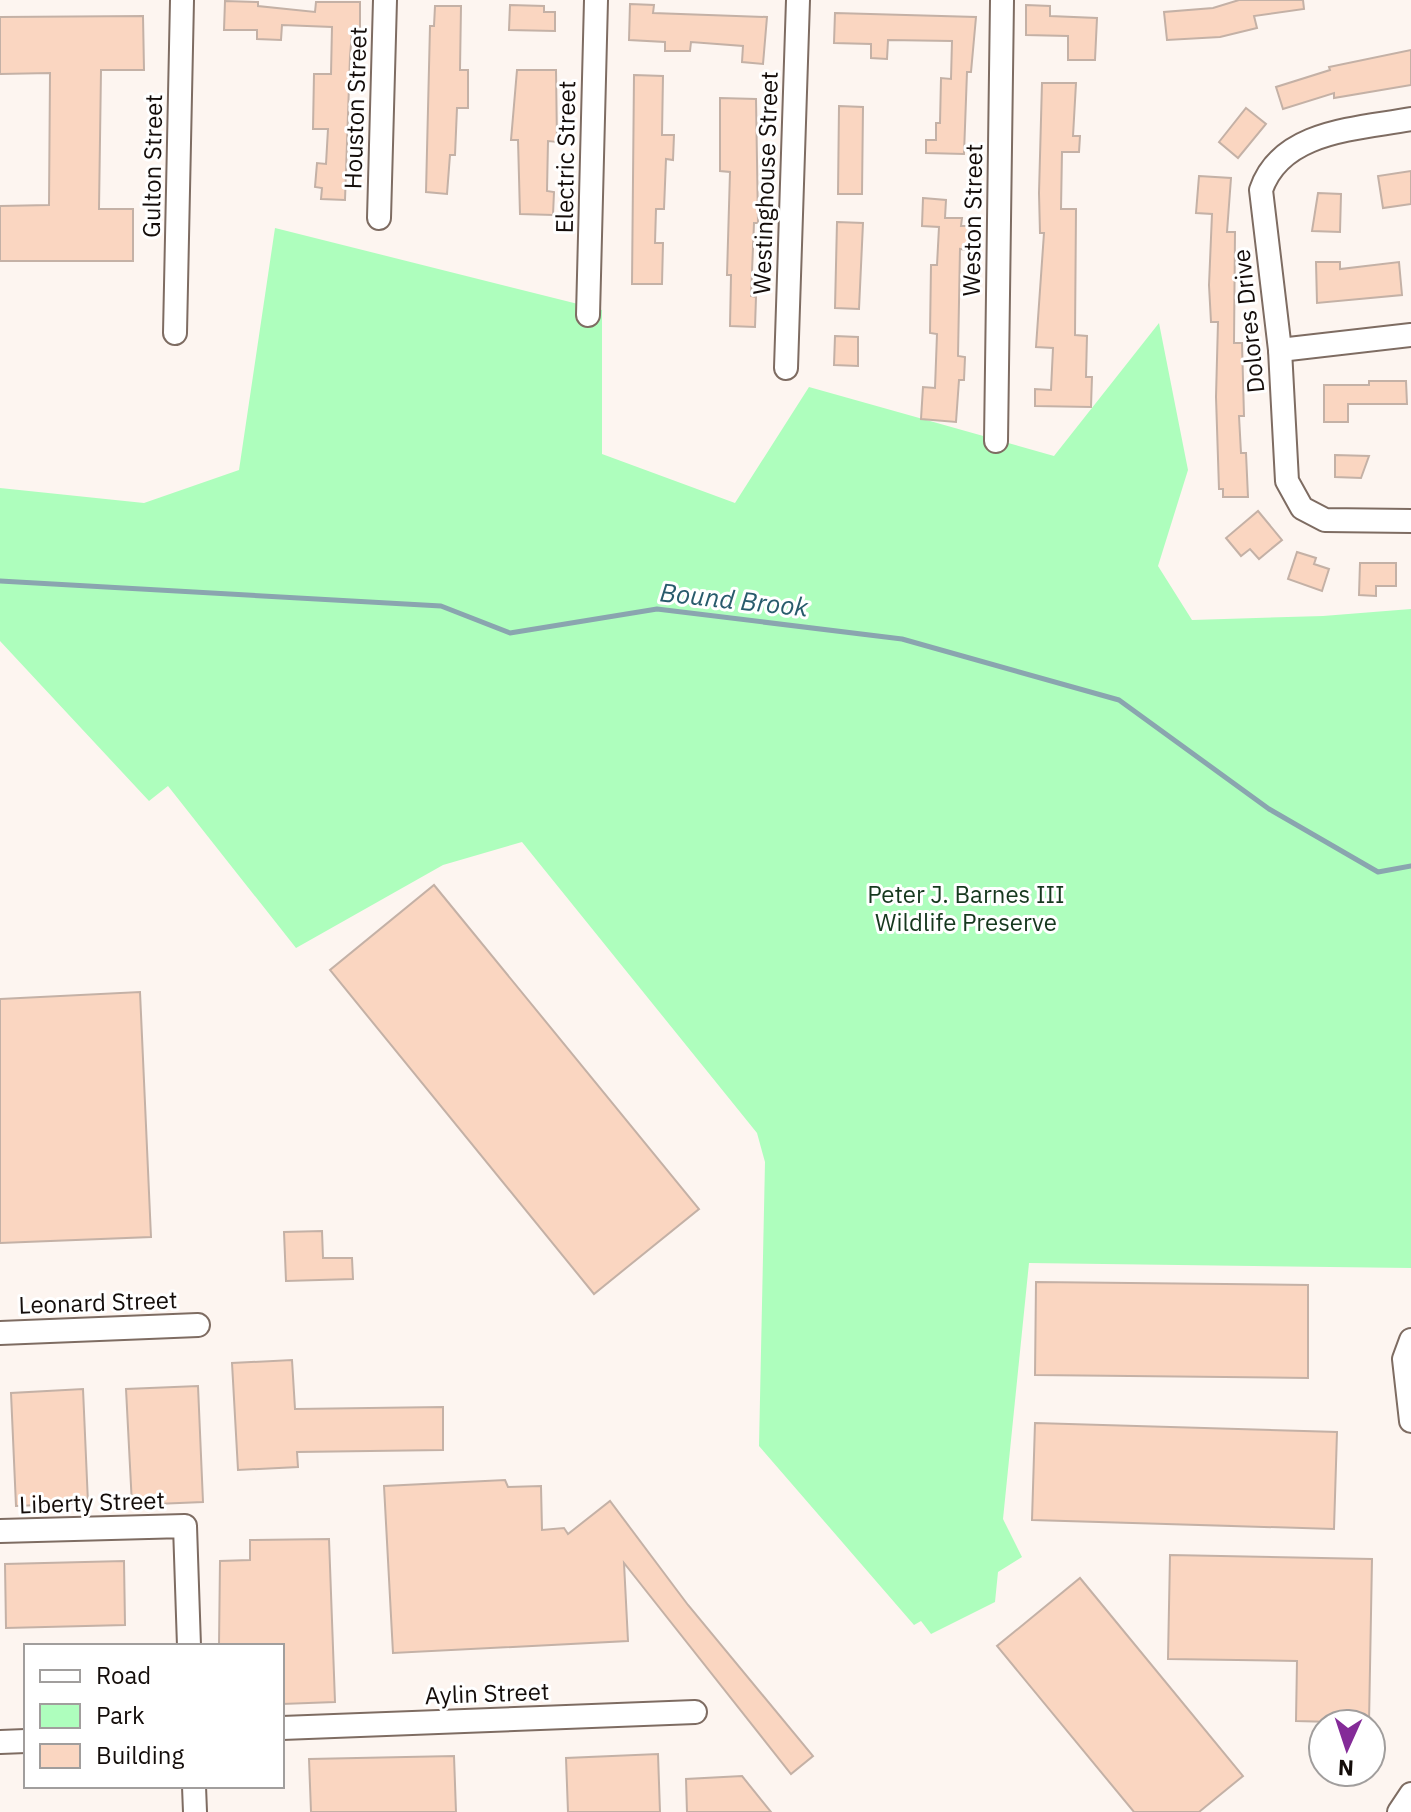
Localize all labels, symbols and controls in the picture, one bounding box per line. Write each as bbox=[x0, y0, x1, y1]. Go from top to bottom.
street label: Houston Street bbox=[336, 26, 374, 190]
street label: Westinghouse Street bbox=[745, 71, 785, 295]
street label: Electric Street bbox=[548, 80, 582, 234]
street label: Gulton Street bbox=[135, 94, 169, 238]
street label: Weston Street bbox=[955, 143, 989, 297]
street label: Dolores Drive bbox=[1225, 248, 1271, 395]
water label: Bound Brook bbox=[658, 574, 810, 624]
park label: Peter J. Barnes III Wildlife Preserve bbox=[867, 878, 1065, 938]
street label: Leonard Street bbox=[18, 1283, 178, 1321]
street label: Liberty Street bbox=[18, 1483, 165, 1521]
legend bbox=[24, 1644, 284, 1788]
text: Road bbox=[96, 1659, 151, 1691]
street label: Aylin Street bbox=[424, 1675, 550, 1711]
text: Park bbox=[96, 1699, 145, 1731]
north arrow bbox=[1307, 1708, 1387, 1788]
text: Building bbox=[96, 1739, 184, 1771]
text: N bbox=[1337, 1754, 1355, 1783]

